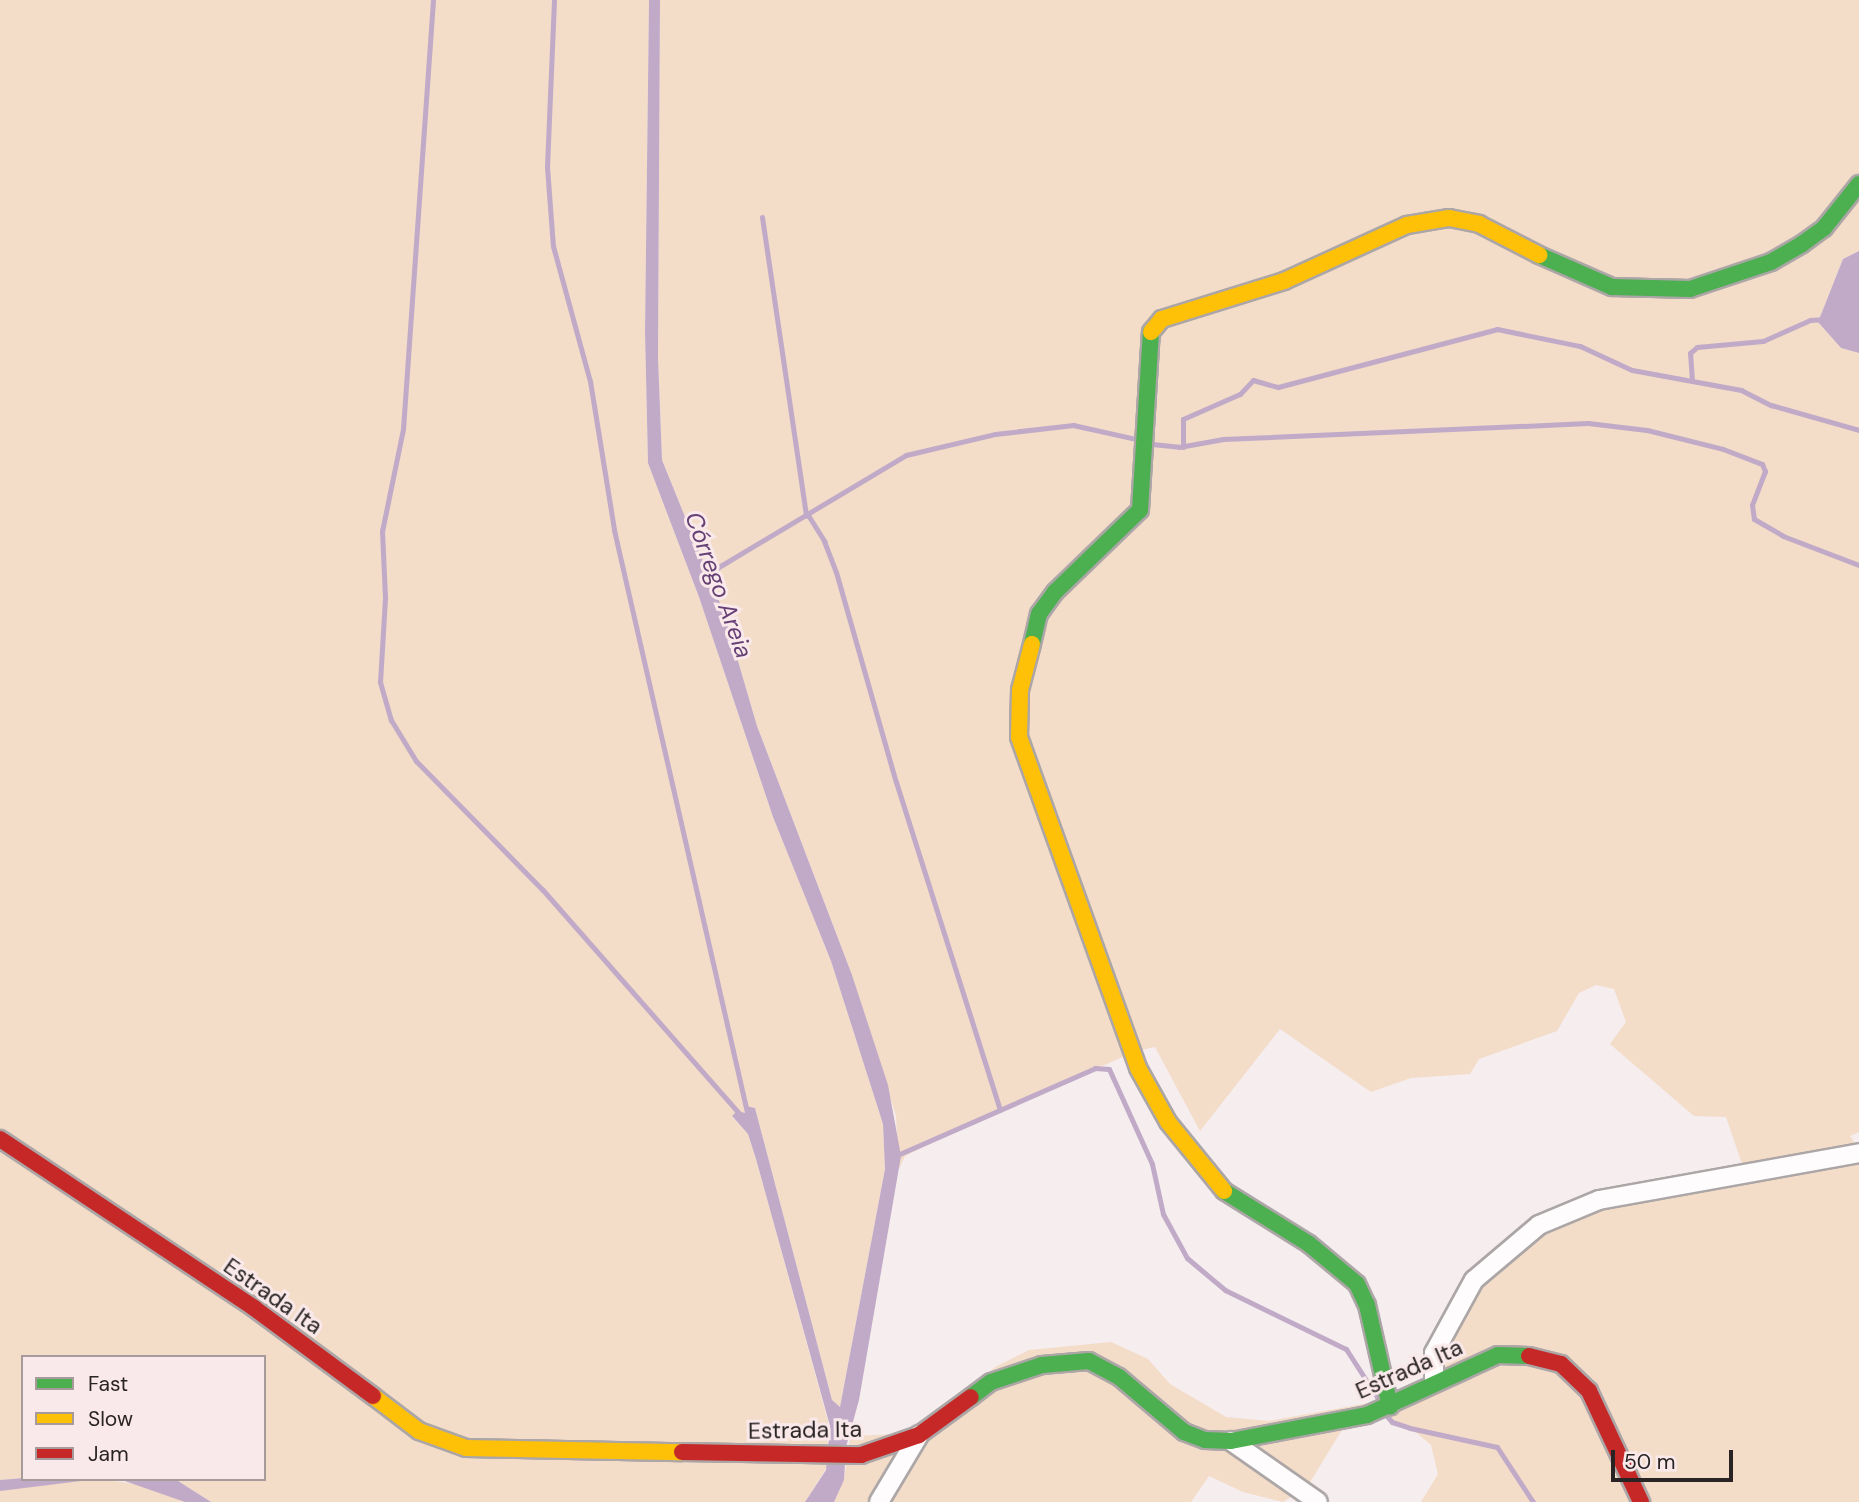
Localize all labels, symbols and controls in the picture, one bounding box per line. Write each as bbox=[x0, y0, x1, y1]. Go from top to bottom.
water label: Córrego Areia bbox=[679, 508, 759, 662]
street label: Estrada Ita bbox=[218, 1252, 328, 1340]
street label: Estrada Ita bbox=[1351, 1333, 1467, 1405]
legend bbox=[21, 1355, 266, 1481]
text: Fast bbox=[88, 1370, 128, 1398]
text: Slow bbox=[88, 1405, 133, 1433]
street label: Estrada Ita bbox=[748, 1415, 862, 1445]
scale bar bbox=[1614, 1436, 1736, 1480]
text: Jam bbox=[88, 1440, 129, 1468]
text: 50 m bbox=[1624, 1448, 1675, 1476]

